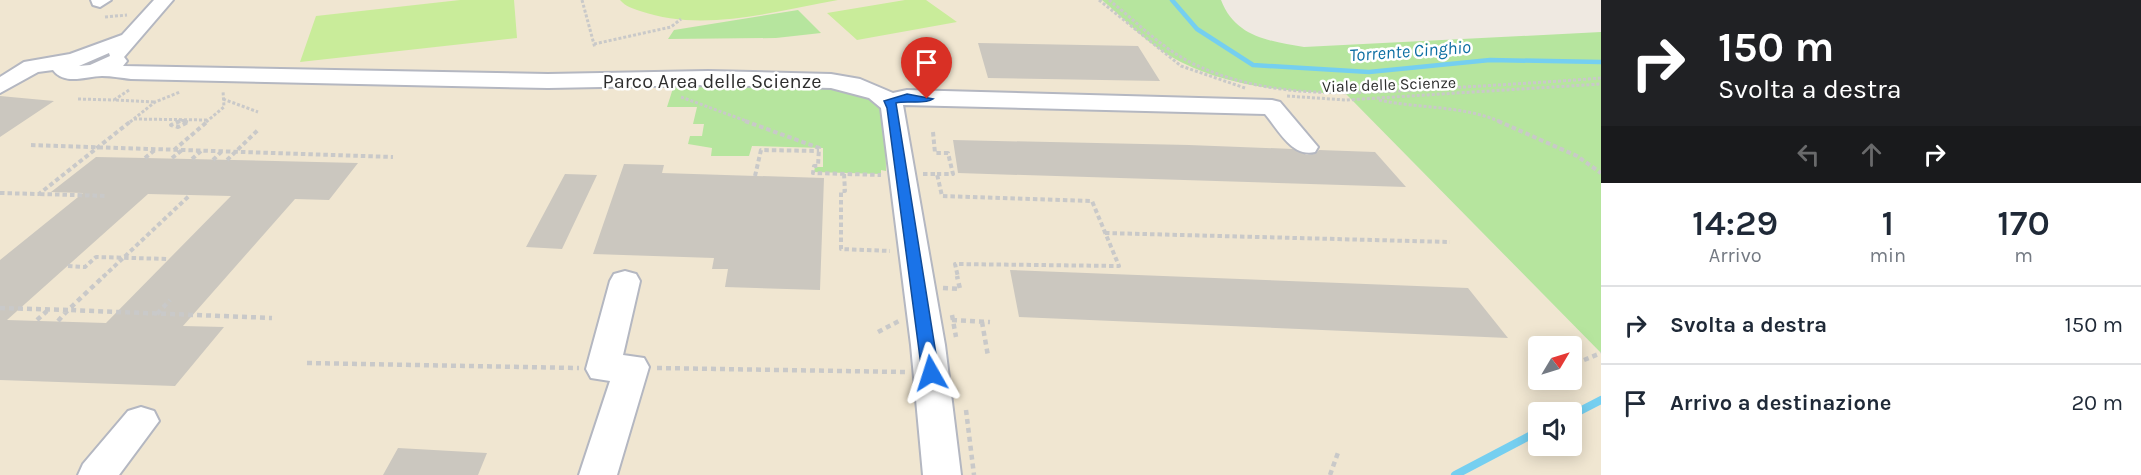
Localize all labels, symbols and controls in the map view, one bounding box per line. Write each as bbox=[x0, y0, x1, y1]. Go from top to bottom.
text: 150 m bbox=[1718, 22, 1834, 72]
icon: right bbox=[1619, 24, 1697, 102]
water label: Torrente Cinghio bbox=[1349, 36, 1472, 66]
pin bbox=[901, 37, 952, 99]
icon: arrive bbox=[910, 46, 943, 79]
street label: Parco Area delle Scienze bbox=[603, 70, 821, 93]
street label: Viale delle Scienze bbox=[1322, 73, 1456, 96]
text: Svolta a destra bbox=[1718, 73, 1902, 105]
icon: left bbox=[1792, 138, 1825, 171]
icon: ahead bbox=[1855, 138, 1888, 171]
icon: right bbox=[1918, 138, 1951, 171]
text: 14:29 bbox=[1692, 202, 1778, 244]
text: 1 bbox=[1881, 202, 1894, 244]
text: 170 bbox=[1997, 202, 2050, 244]
text: Arrivo bbox=[1709, 244, 1762, 267]
text: min bbox=[1869, 244, 1906, 267]
text: m bbox=[2014, 244, 2033, 267]
icon: right bbox=[1619, 309, 1652, 342]
text: Svolta a destra bbox=[1670, 312, 1827, 338]
text: 150 m bbox=[2064, 312, 2123, 338]
north arrow bbox=[1528, 336, 1582, 390]
map controls bbox=[1528, 336, 1582, 456]
position arrow bbox=[899, 341, 963, 405]
icon: arrive bbox=[1619, 387, 1652, 420]
text: Arrivo a destinazione bbox=[1670, 390, 1891, 416]
text: 20 m bbox=[2071, 390, 2123, 416]
button: sound bbox=[1528, 402, 1582, 456]

